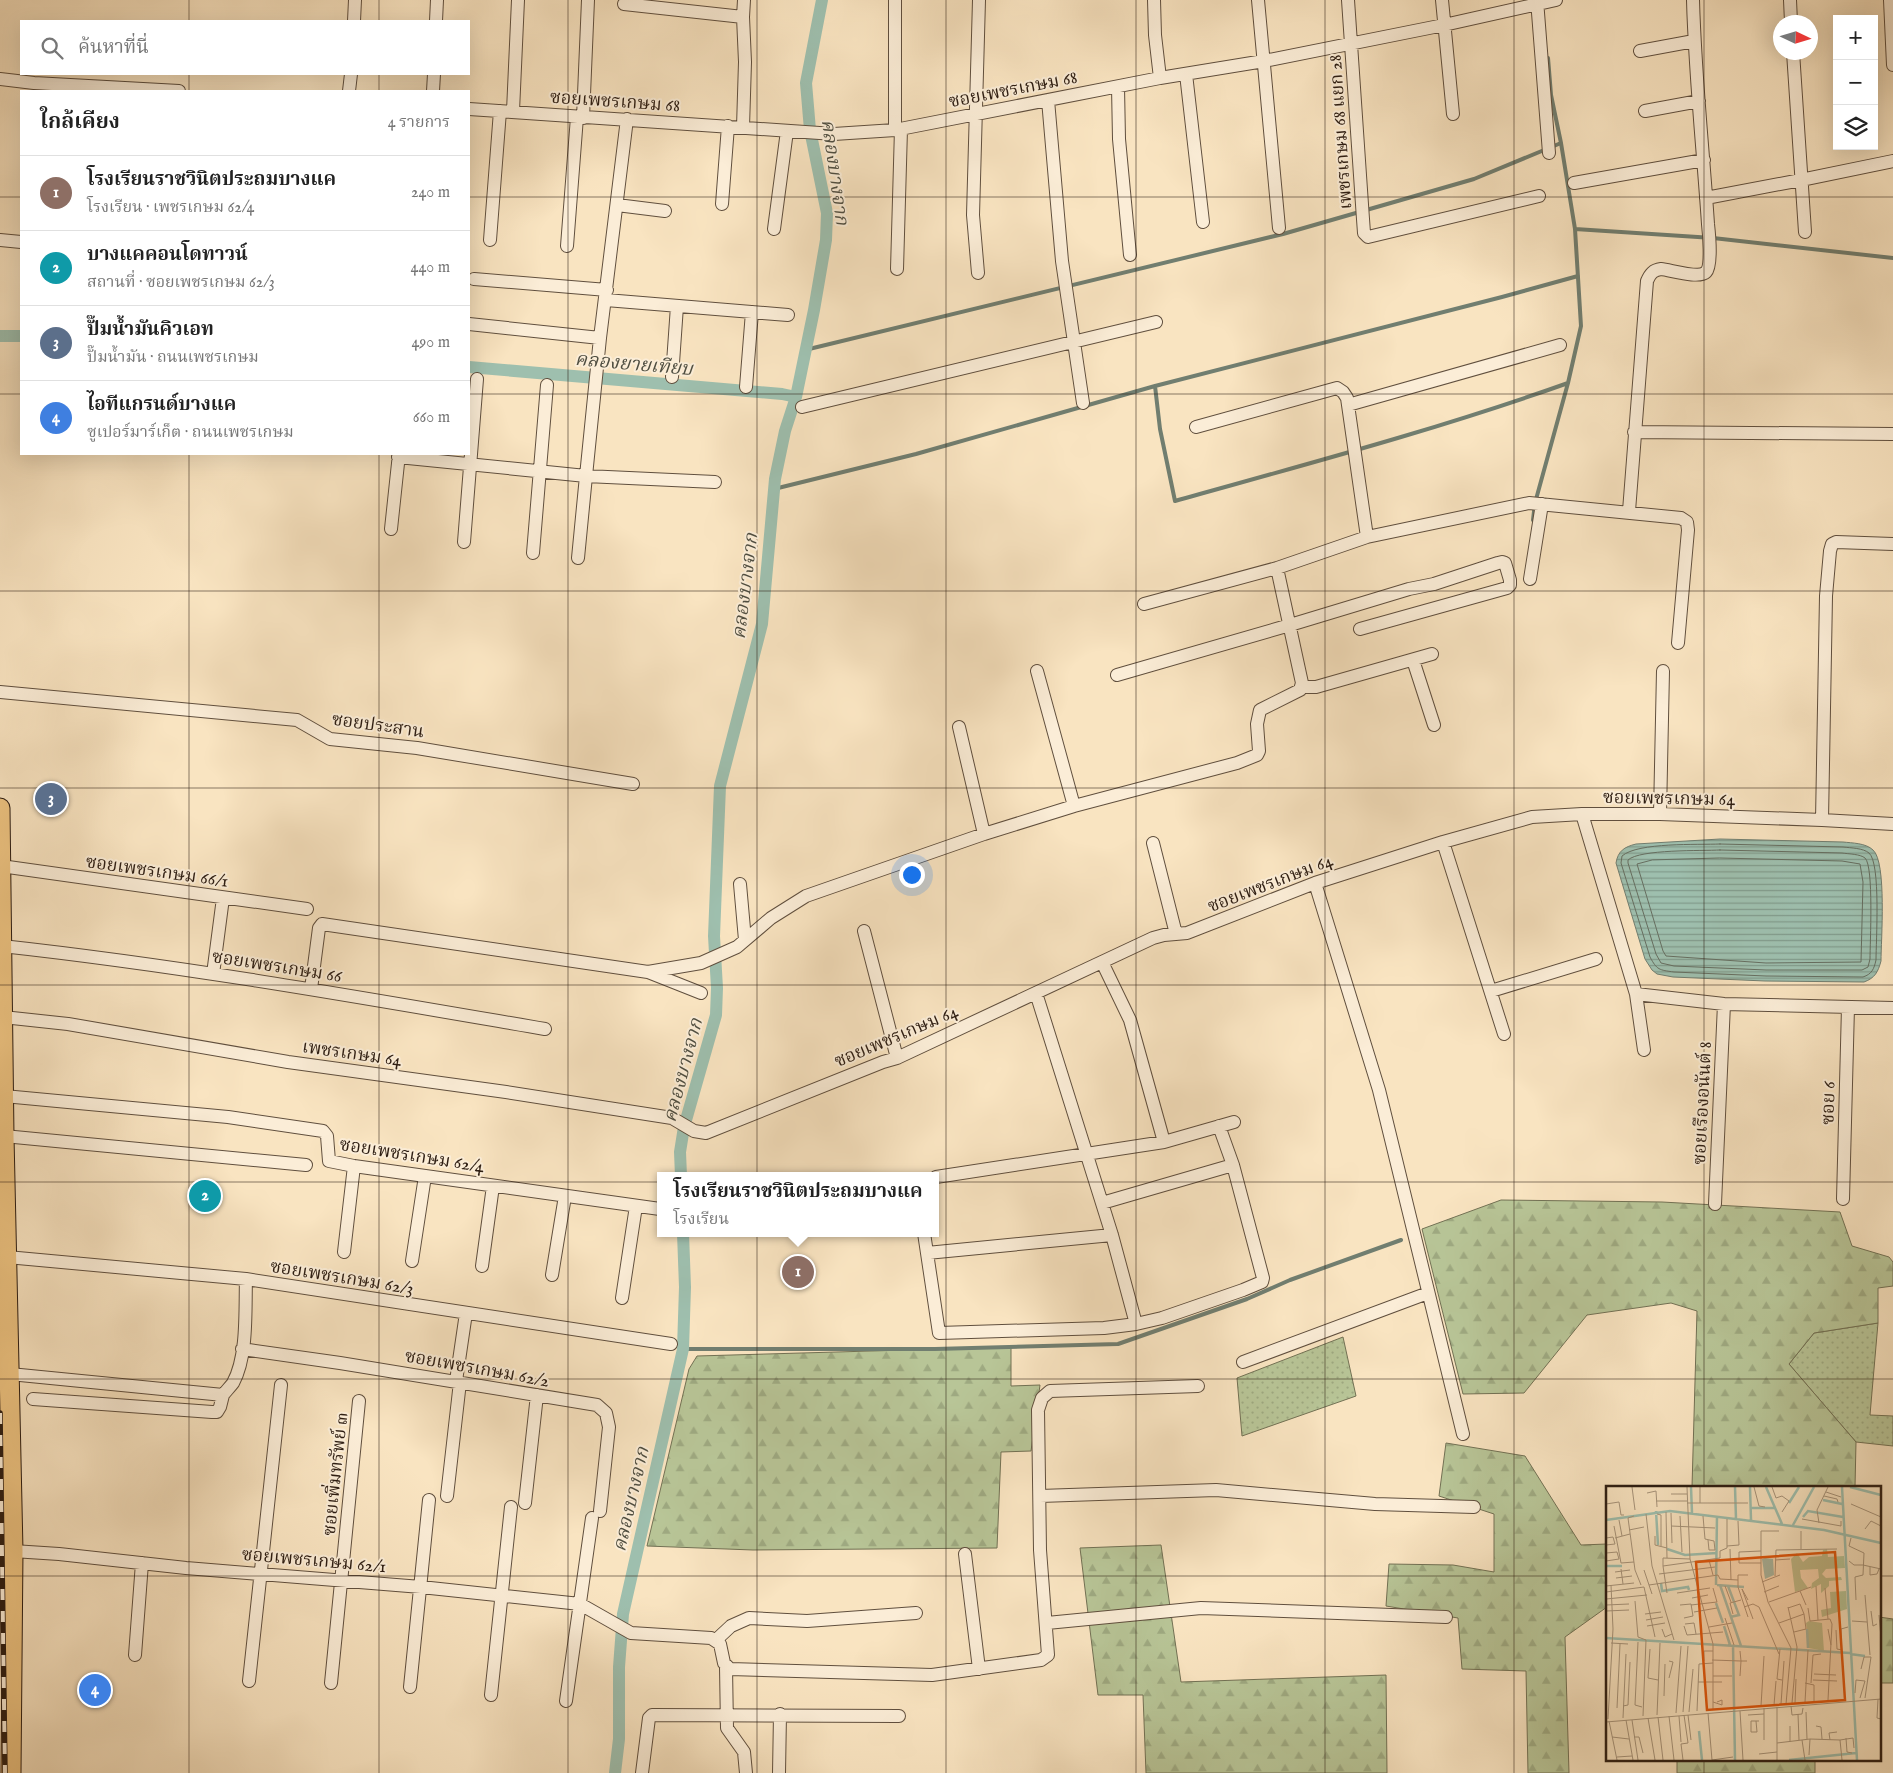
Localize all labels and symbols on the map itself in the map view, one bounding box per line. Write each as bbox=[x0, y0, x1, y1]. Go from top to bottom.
north arrow bbox=[1773, 15, 1818, 60]
street label: เพชรเกษม 68 แยก 28 bbox=[1325, 54, 1358, 210]
street label: ซอยเพชรเกษม 68 bbox=[947, 67, 1080, 114]
street label: ซอยเพชรเกษม 68 bbox=[549, 86, 681, 119]
water label: คลองบางจาก bbox=[815, 118, 854, 228]
water label: คลองยายเทียบ bbox=[574, 348, 695, 382]
water label: คลองบางจาก bbox=[728, 531, 765, 641]
street label: ซอยประสาน bbox=[330, 709, 426, 744]
pin: 3 bbox=[35, 780, 67, 818]
street label: ซอยเพชรเกษม 64 bbox=[1603, 787, 1735, 812]
street label: ซอยเพชรเกษม 64 bbox=[1205, 850, 1337, 919]
street label: ซอยเพชรเกษม 66/1 bbox=[84, 851, 230, 894]
your location bbox=[899, 862, 925, 888]
street label: ซอยเพชรเกษม 66 bbox=[210, 946, 344, 989]
street label: ซอยเพชรเกษม 64 bbox=[831, 1001, 962, 1074]
water label: คลองบางจาก bbox=[659, 1015, 710, 1125]
street label: เพชรเกษม 64 bbox=[301, 1036, 403, 1073]
street label: ซอยเรืองอนันต์ 8 bbox=[1688, 1041, 1718, 1165]
street label: ซอย 6 bbox=[1817, 1080, 1842, 1125]
street label: ซอยเพชรเกษม 62/4 bbox=[338, 1134, 486, 1179]
pin: 2 bbox=[189, 1177, 221, 1215]
pin: 1 bbox=[782, 1253, 814, 1291]
street label: ซอยเพชรเกษม 62/3 bbox=[268, 1256, 415, 1301]
street label: ซอยเพชรเกษม 62/2 bbox=[403, 1345, 551, 1394]
street label: ซอยเพิ่มทรัพย์ ๓ bbox=[315, 1411, 354, 1537]
water label: คลองบางจาก bbox=[608, 1443, 656, 1554]
inset map bbox=[1606, 1486, 1880, 1760]
street label: ซอยเพชรเกษม 62/1 bbox=[241, 1544, 387, 1579]
pin: 4 bbox=[79, 1671, 111, 1709]

